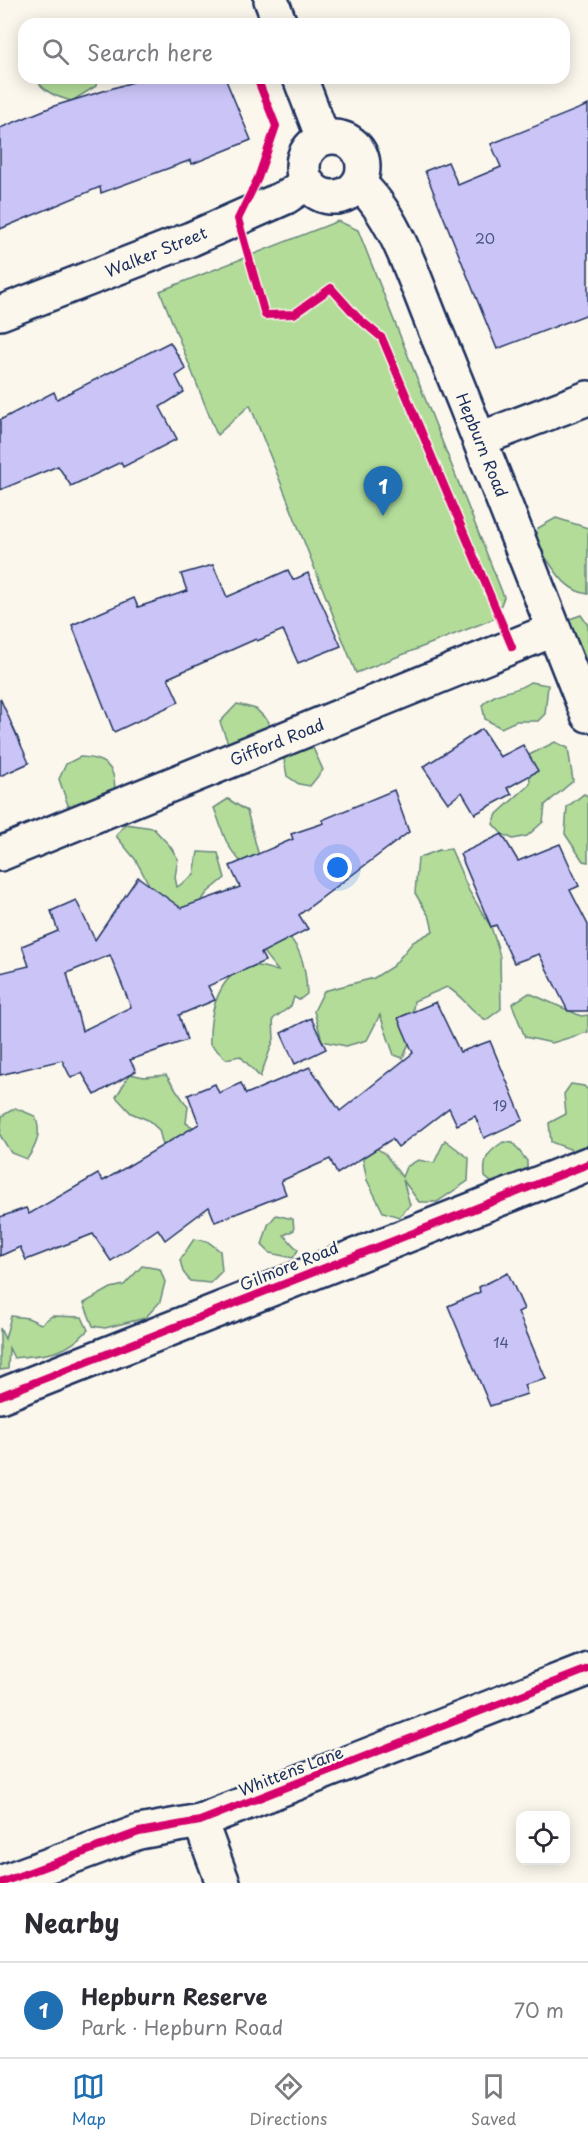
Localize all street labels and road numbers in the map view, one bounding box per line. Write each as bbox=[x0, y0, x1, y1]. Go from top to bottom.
street label: Walker Street bbox=[101, 220, 210, 282]
street label: Hepburn Road bbox=[451, 389, 515, 500]
street label: Gifford Road bbox=[226, 711, 327, 771]
street label: Gilmore Road bbox=[236, 1234, 342, 1296]
street label: Whittens Lane bbox=[235, 1739, 346, 1801]

